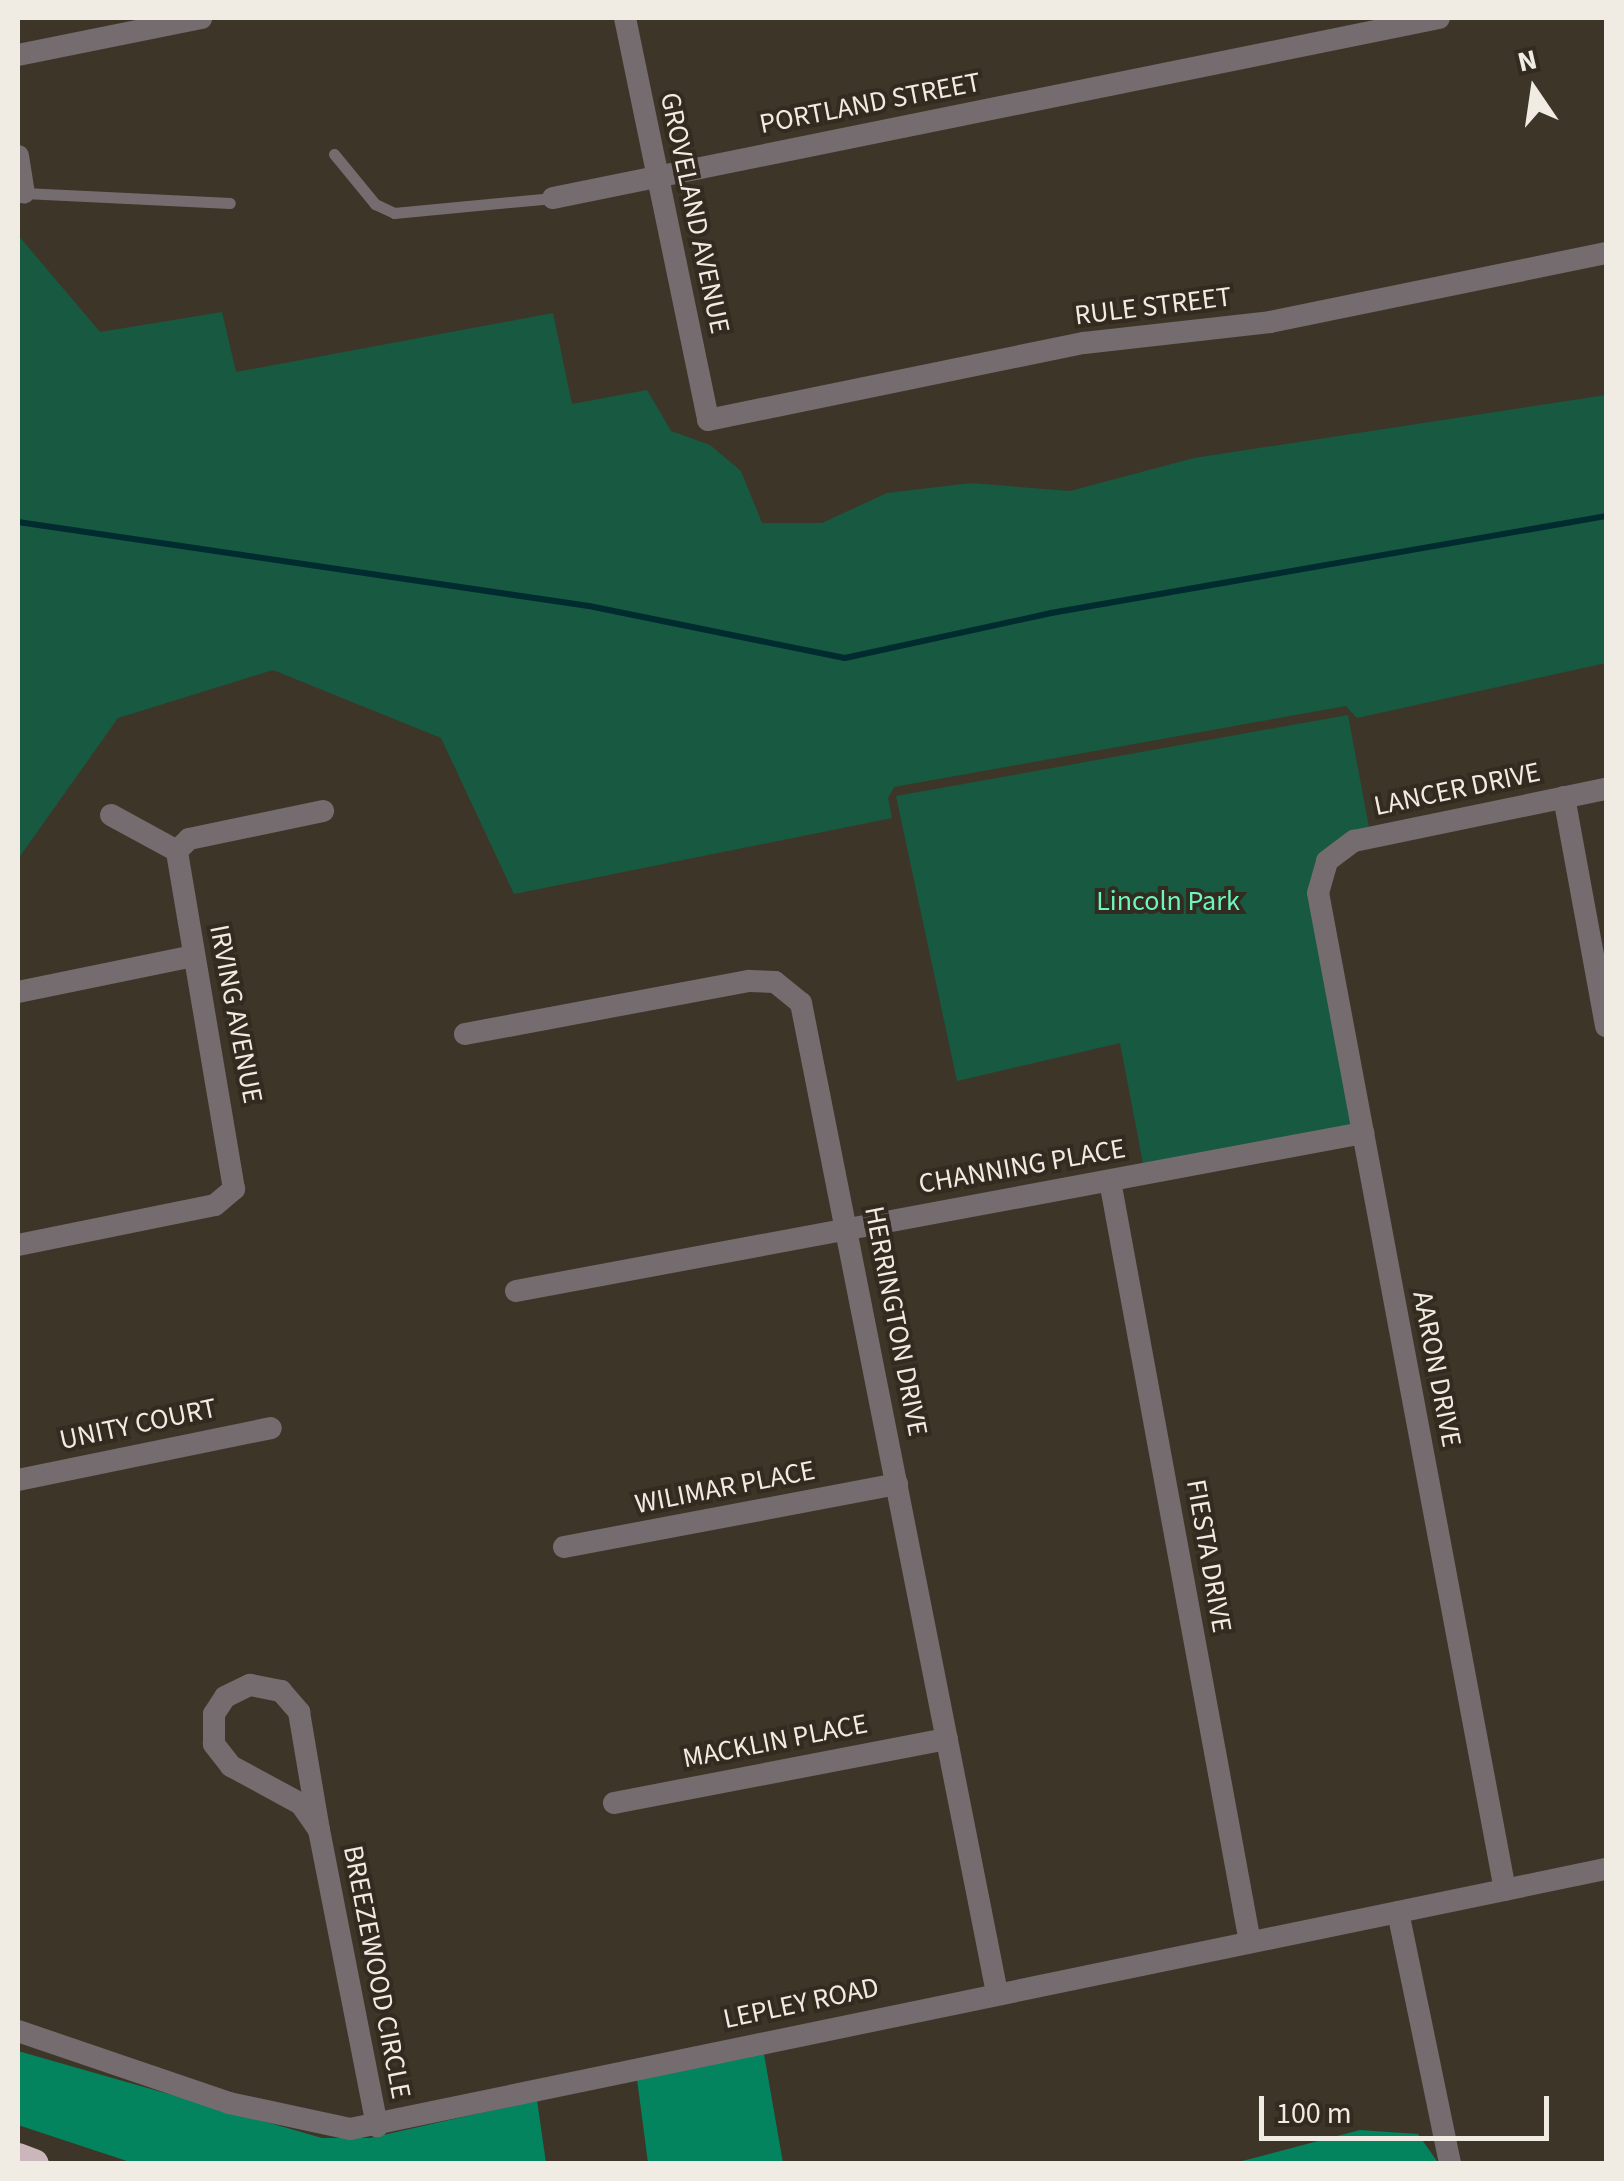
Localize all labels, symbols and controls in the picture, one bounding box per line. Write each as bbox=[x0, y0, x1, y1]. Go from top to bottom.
text: N bbox=[1514, 39, 1541, 82]
north arrow bbox=[1484, 40, 1584, 140]
street label: PORTLAND STREET bbox=[757, 65, 983, 141]
street label: GROVELAND AVENUE bbox=[653, 89, 737, 337]
street label: RULE STREET bbox=[1073, 280, 1233, 332]
street label: LANCER DRIVE bbox=[1371, 755, 1543, 823]
park label: Lincoln Park bbox=[1096, 884, 1240, 918]
street label: IRVING AVENUE bbox=[202, 922, 270, 1106]
street label: CHANNING PLACE bbox=[916, 1131, 1128, 1201]
street label: HERRINGTON DRIVE bbox=[857, 1203, 935, 1439]
street label: AARON DRIVE bbox=[1405, 1288, 1469, 1450]
street label: UNITY COURT bbox=[57, 1391, 219, 1457]
street label: WILIMAR PLACE bbox=[632, 1453, 818, 1521]
street label: FIESTA DRIVE bbox=[1179, 1477, 1239, 1635]
street label: MACKLIN PLACE bbox=[680, 1707, 870, 1775]
street label: BREEZEWOOD CIRCLE bbox=[336, 1843, 418, 2101]
street label: LEPLEY ROAD bbox=[720, 1970, 882, 2036]
scale bar bbox=[1264, 2076, 1554, 2138]
text: 100 m bbox=[1276, 2092, 1352, 2135]

